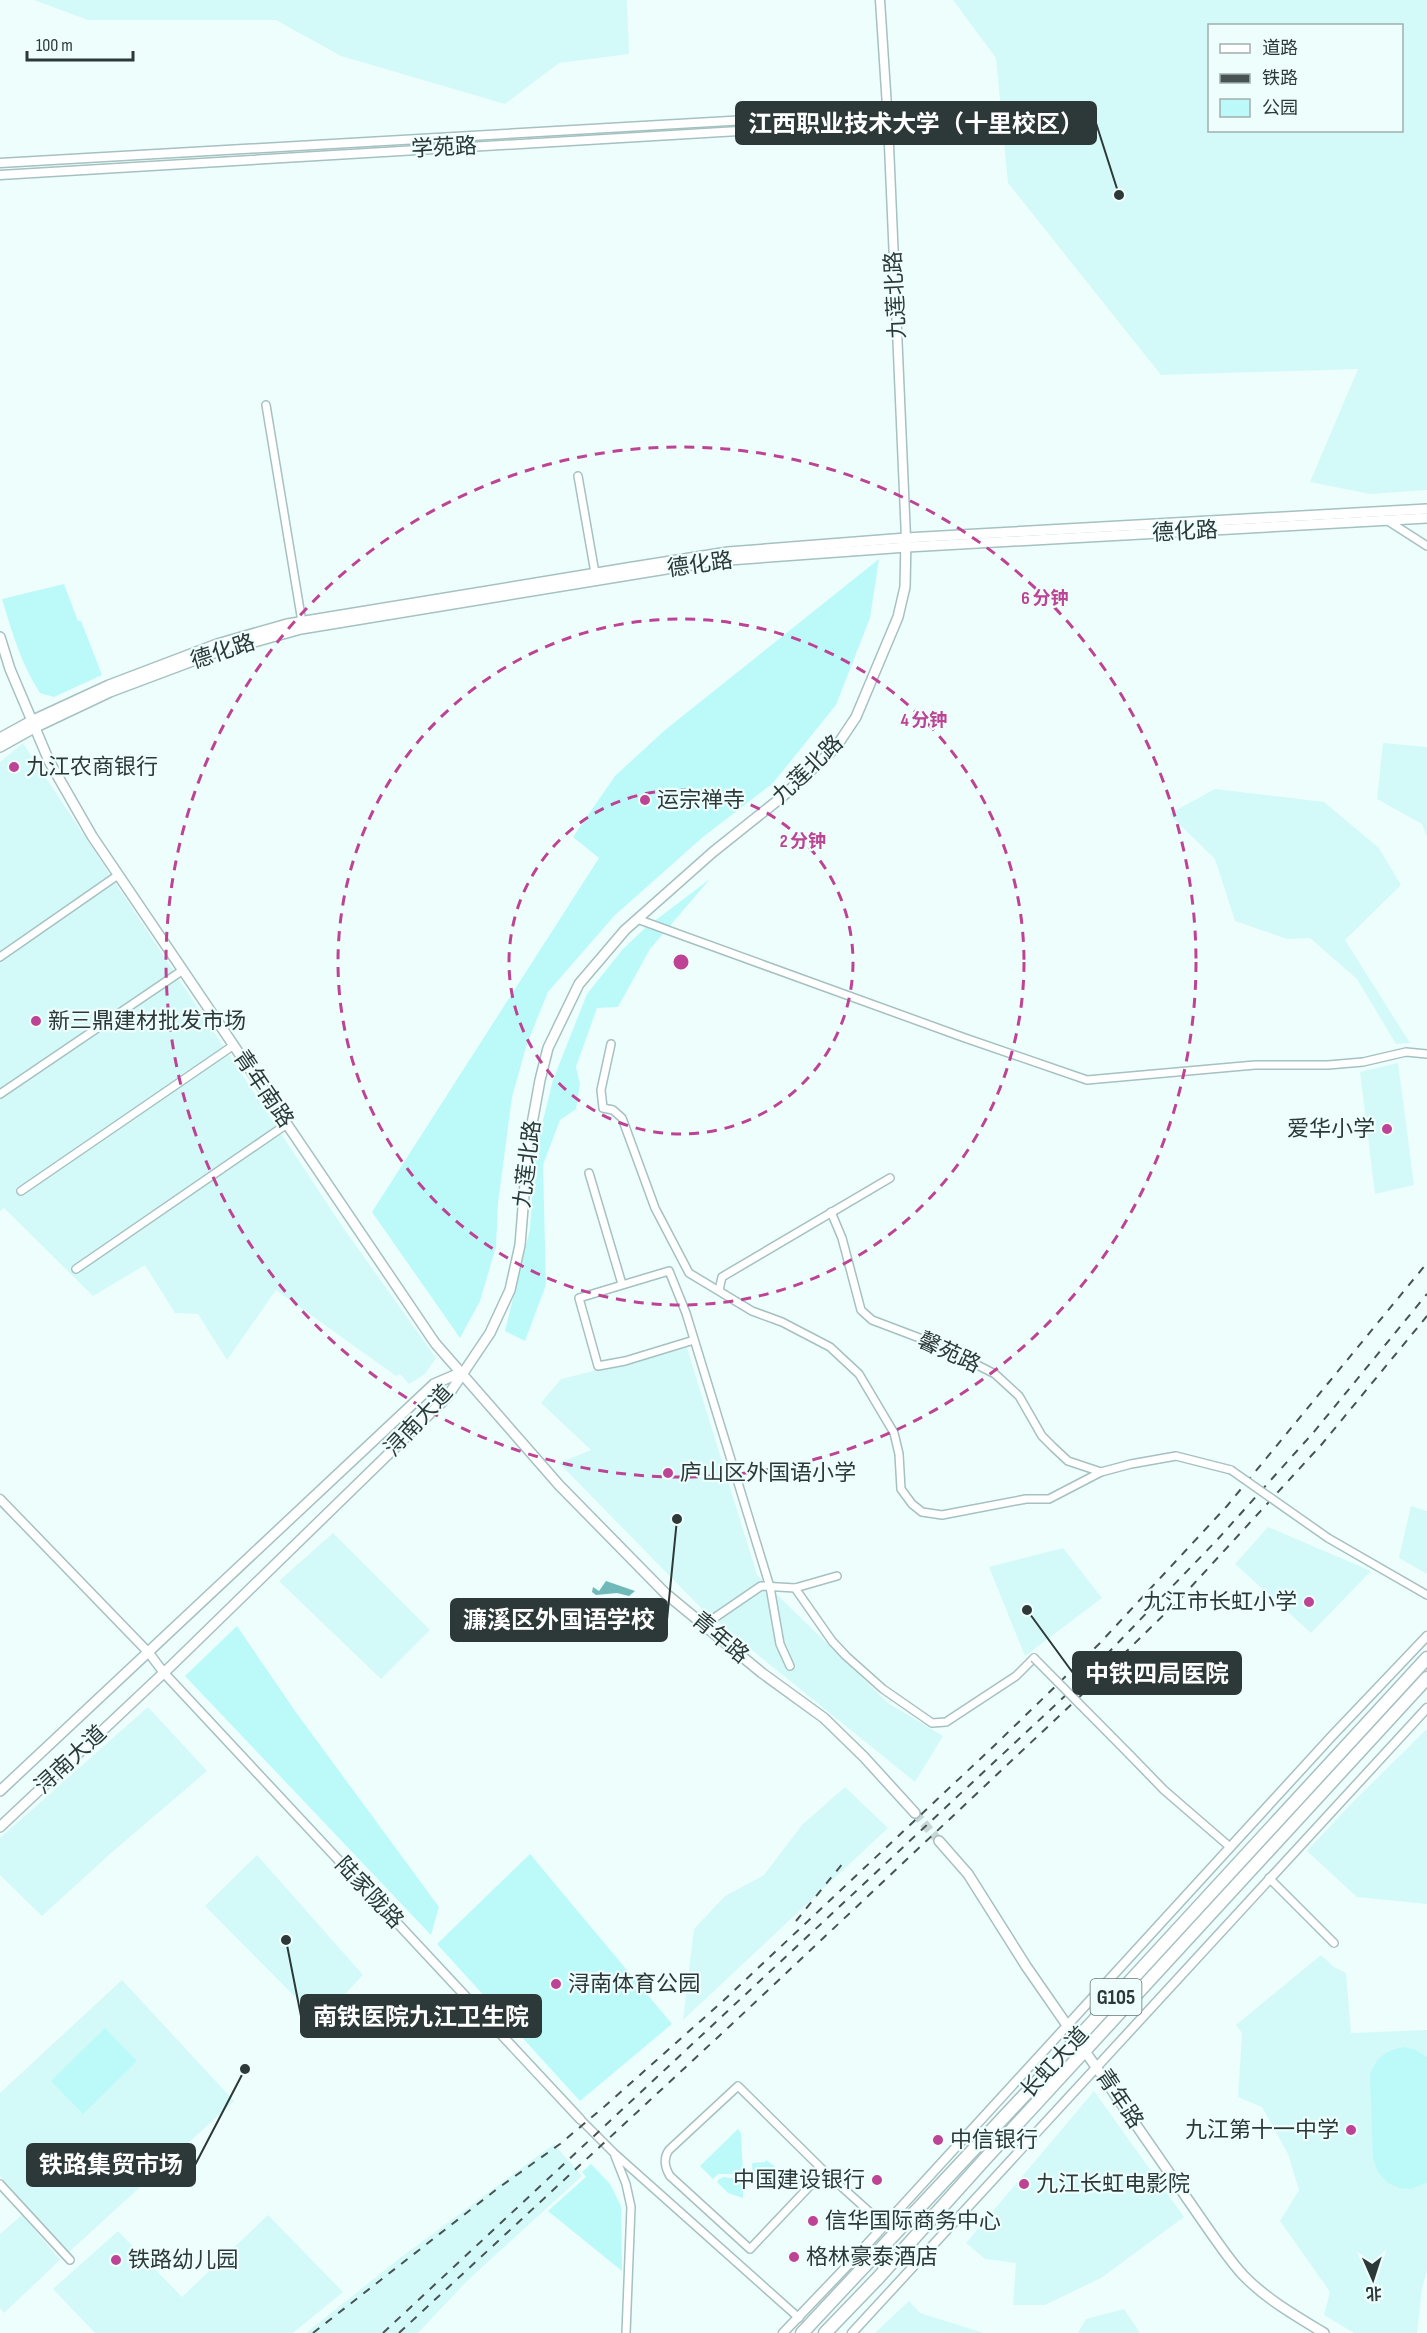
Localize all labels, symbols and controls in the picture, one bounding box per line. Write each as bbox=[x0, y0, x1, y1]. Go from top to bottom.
scale bar bbox=[27, 24, 134, 62]
legend bbox=[1208, 24, 1403, 132]
text: 100 m bbox=[36, 35, 73, 56]
text: 道路 bbox=[1262, 38, 1298, 59]
text: 铁路 bbox=[1262, 68, 1298, 89]
text: 公园 bbox=[1262, 98, 1298, 119]
callout: 江西职业技术大学（十里校区） bbox=[736, 102, 1096, 144]
text: 江西职业技术大学（十里校区） bbox=[748, 110, 1084, 139]
street label: 学苑路 bbox=[410, 133, 478, 163]
street label: 九莲北路 bbox=[880, 250, 912, 340]
street label: 德化路 bbox=[1151, 517, 1219, 547]
street label: 德化路 bbox=[665, 547, 735, 583]
text: 6 分钟 bbox=[1021, 588, 1069, 609]
street label: 德化路 bbox=[187, 629, 259, 675]
text: 4 分钟 bbox=[900, 710, 948, 731]
street label: 九莲北路 bbox=[767, 730, 849, 810]
place label: 九江农商银行 bbox=[26, 754, 158, 781]
marker: 九江农商银行 bbox=[7, 760, 21, 774]
place label: 运宗禅寺 bbox=[657, 787, 745, 814]
marker: 运宗禅寺 bbox=[638, 793, 652, 807]
text: 2 分钟 bbox=[780, 831, 826, 852]
centre of rings bbox=[671, 952, 691, 972]
place label: 新三鼎建材批发市场 bbox=[48, 1008, 246, 1035]
marker: 新三鼎建材批发市场 bbox=[29, 1014, 43, 1028]
street label: 青年南路 bbox=[227, 1045, 299, 1133]
place label: 爱华小学 bbox=[1287, 1116, 1375, 1143]
street label: 九莲北路 bbox=[509, 1119, 547, 1209]
marker: 爱华小学 bbox=[1380, 1122, 1394, 1136]
street label: 馨苑路 bbox=[913, 1327, 985, 1379]
street label: 浔南大道 bbox=[379, 1380, 459, 1462]
place label: 庐山区外国语小学 bbox=[680, 1460, 856, 1487]
marker: 庐山区外国语小学 bbox=[661, 1466, 675, 1480]
place label: 九江市长虹小学 bbox=[1143, 1589, 1297, 1616]
marker: 九江市长虹小学 bbox=[1302, 1595, 1316, 1609]
callout: 濂溪区外国语学校 bbox=[451, 1599, 667, 1641]
text: 濂溪区外国语学校 bbox=[463, 1606, 655, 1635]
street label: 青年路 bbox=[686, 1606, 754, 1670]
callout: 中铁四局医院 bbox=[1073, 1652, 1241, 1694]
text: 中铁四局医院 bbox=[1085, 1660, 1229, 1689]
street label: 浔南大道 bbox=[30, 1720, 112, 1800]
street label: 陆家陇路 bbox=[329, 1852, 409, 1934]
place label: 浔南体育公园 bbox=[568, 1971, 700, 1998]
marker: 浔南体育公园 bbox=[549, 1977, 563, 1991]
road number: G105 bbox=[1090, 1979, 1142, 2015]
callout: 南铁医院九江卫生院 bbox=[301, 1995, 541, 2037]
text: 南铁医院九江卫生院 bbox=[313, 2003, 529, 2032]
street label: 长虹大道 bbox=[1015, 2022, 1095, 2104]
street label: 青年路 bbox=[1089, 2064, 1149, 2134]
place label: 九江第十一中学 bbox=[1185, 2117, 1339, 2144]
marker: 九江第十一中学 bbox=[1344, 2123, 1358, 2137]
place label: 中信银行 bbox=[950, 2127, 1038, 2154]
marker: 中信银行 bbox=[931, 2133, 945, 2147]
callout: 铁路集贸市场 bbox=[27, 2144, 195, 2186]
text: 铁路集贸市场 bbox=[39, 2151, 183, 2180]
place label: 中国建设银行 bbox=[733, 2167, 865, 2194]
place label: 九江长虹电影院 bbox=[1036, 2171, 1190, 2198]
marker: 中国建设银行 bbox=[870, 2173, 884, 2187]
marker: 九江长虹电影院 bbox=[1017, 2177, 1031, 2191]
place label: 信华国际商务中心 bbox=[825, 2208, 1001, 2235]
marker: 信华国际商务中心 bbox=[806, 2214, 820, 2228]
place label: 格林豪泰酒店 bbox=[806, 2244, 938, 2271]
place label: 铁路幼儿园 bbox=[128, 2247, 238, 2274]
north arrow bbox=[1343, 2249, 1403, 2309]
marker: 格林豪泰酒店 bbox=[787, 2250, 801, 2264]
marker: 铁路幼儿园 bbox=[109, 2253, 123, 2267]
text: 北 bbox=[1365, 2283, 1382, 2302]

